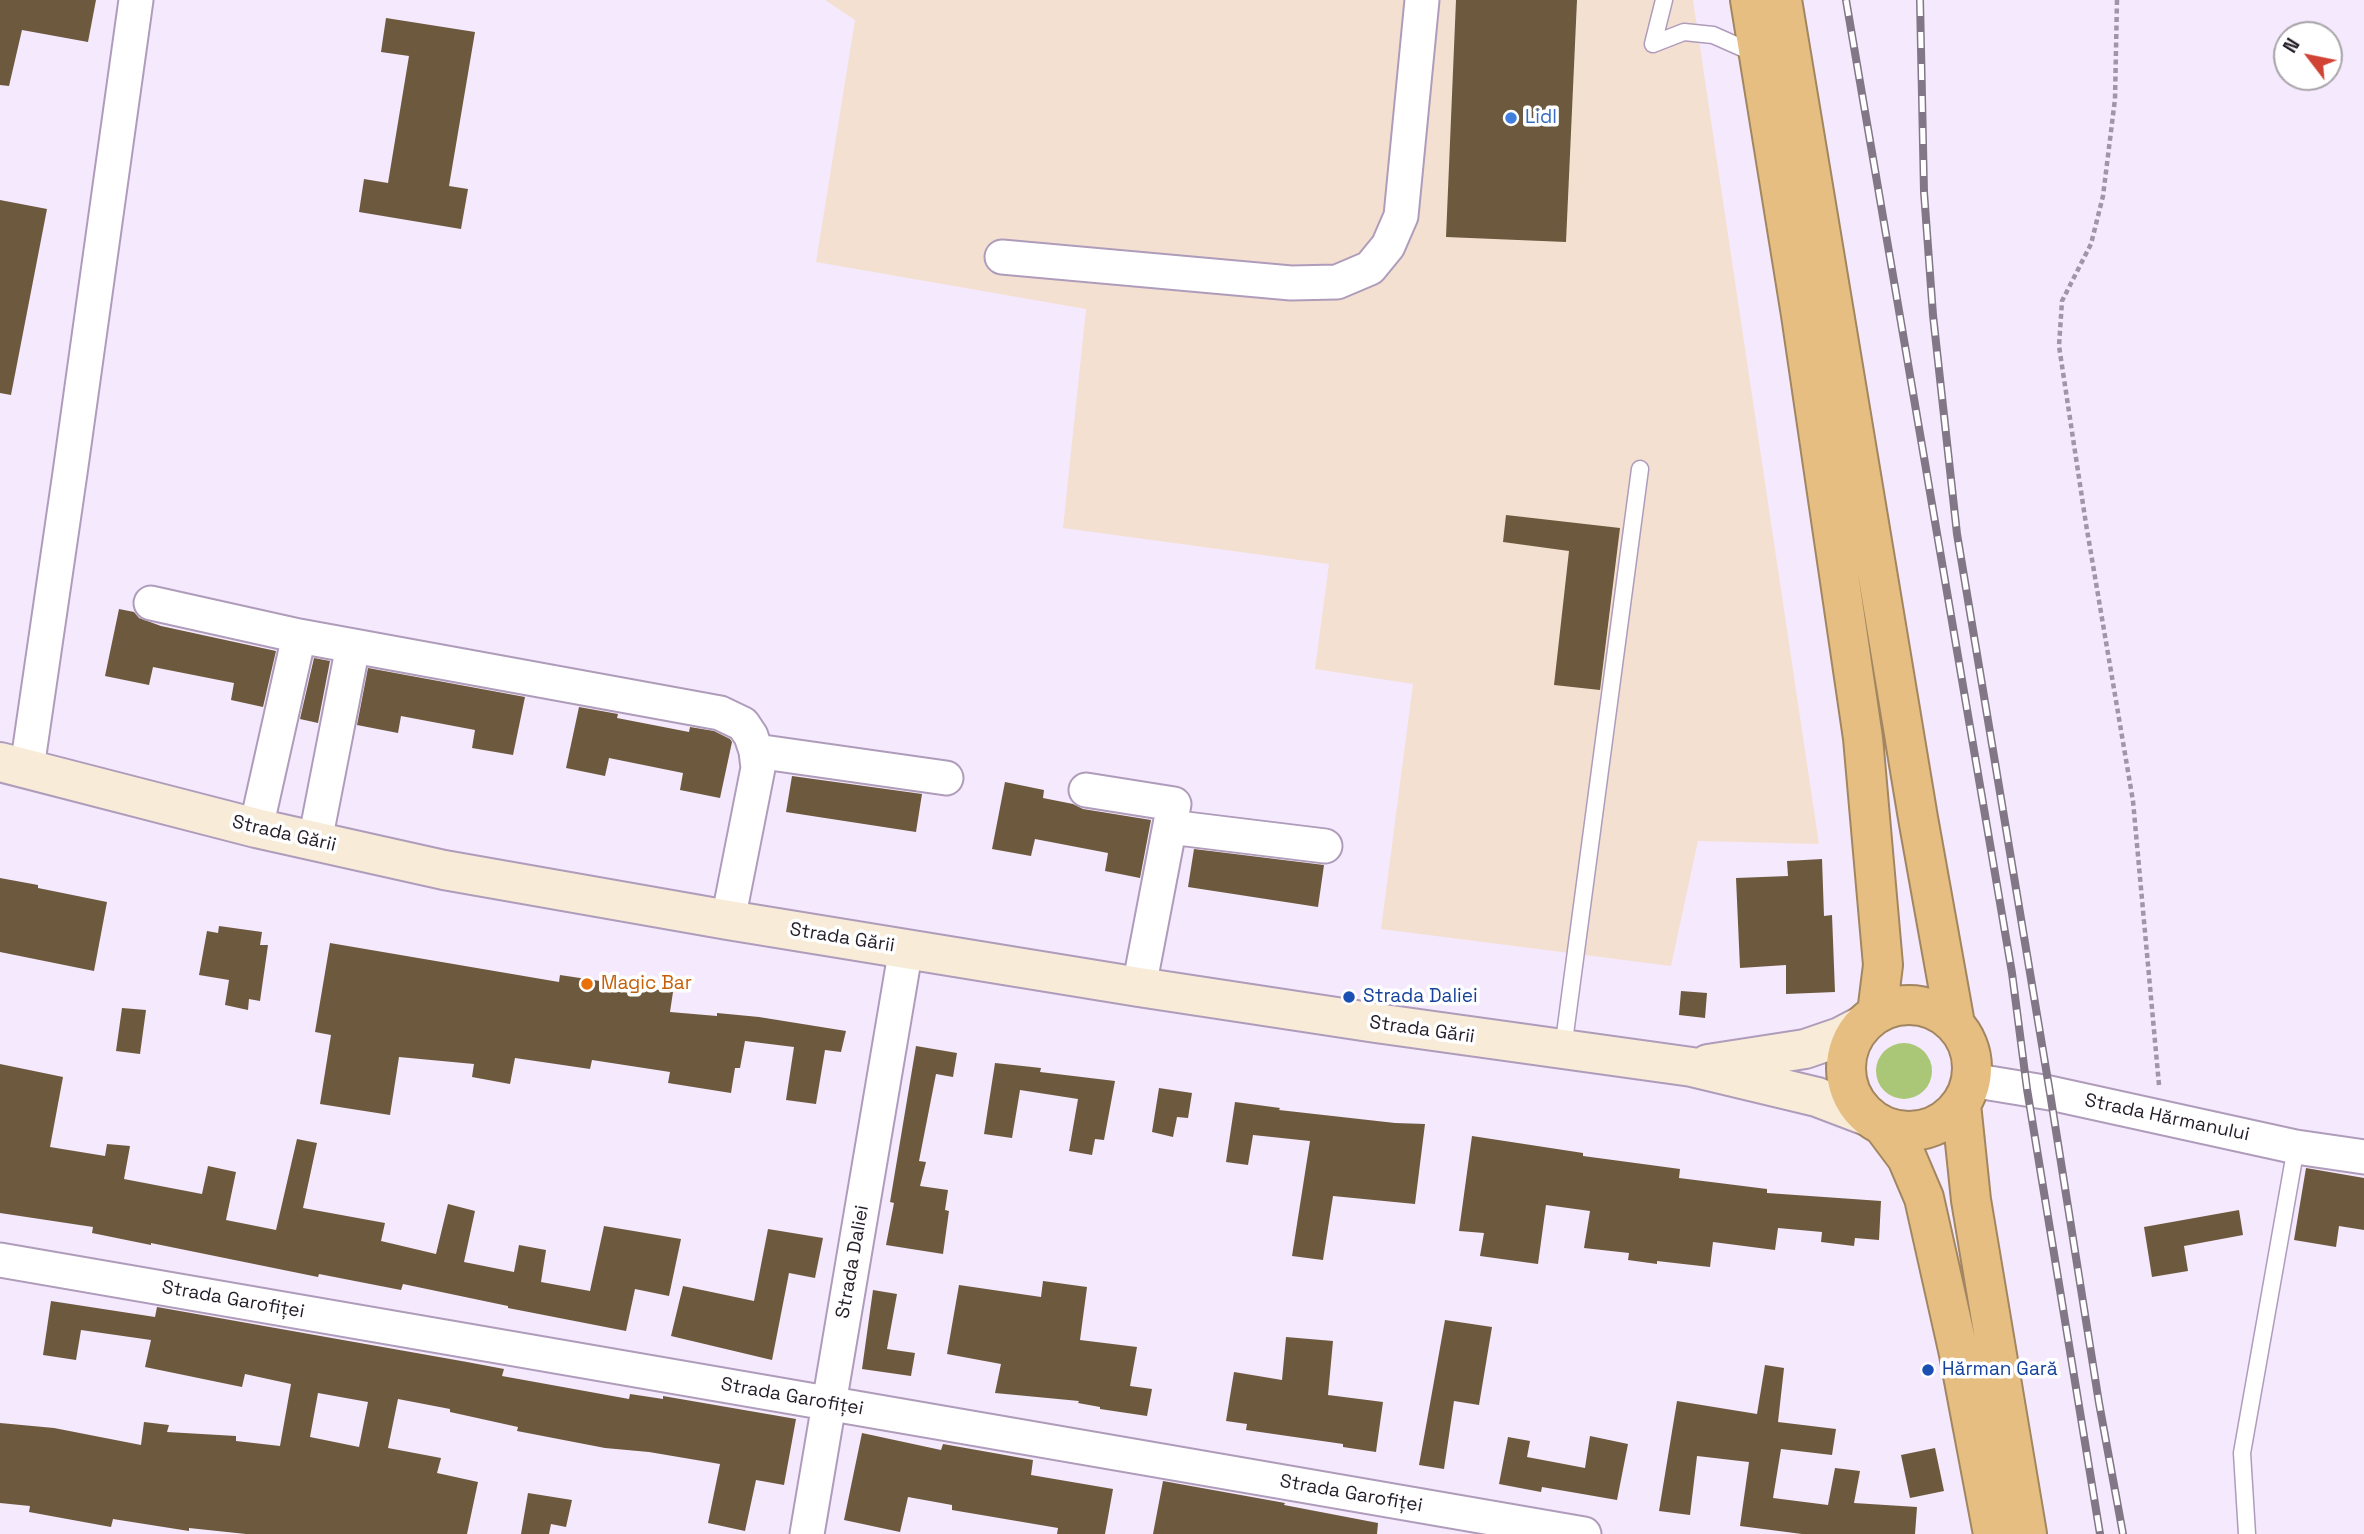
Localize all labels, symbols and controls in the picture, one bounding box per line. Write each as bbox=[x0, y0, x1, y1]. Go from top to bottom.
north arrow bbox=[2273, 21, 2343, 91]
text: N bbox=[2277, 34, 2305, 58]
place label: Lidl bbox=[1525, 107, 1557, 129]
marker: Lidl bbox=[1503, 110, 1519, 126]
street label: Strada Gării bbox=[230, 811, 338, 857]
street label: Strada Gării bbox=[788, 918, 896, 958]
place label: Magic Bar bbox=[601, 973, 692, 995]
marker: Magic Bar bbox=[579, 976, 595, 992]
place label: Strada Daliei bbox=[1363, 986, 1478, 1008]
marker: Strada Daliei bbox=[1341, 989, 1357, 1005]
street label: Strada Gării bbox=[1368, 1011, 1476, 1049]
street label: Strada Hărmanului bbox=[2083, 1089, 2251, 1147]
street label: Strada Daliei bbox=[832, 1204, 874, 1320]
street label: Strada Garofiței bbox=[160, 1276, 306, 1324]
place label: Hărman Gară bbox=[1942, 1359, 2058, 1381]
marker: Hărman Gară bbox=[1920, 1362, 1936, 1378]
street label: Strada Garofiței bbox=[719, 1373, 865, 1421]
street label: Strada Garofiței bbox=[1278, 1470, 1424, 1518]

